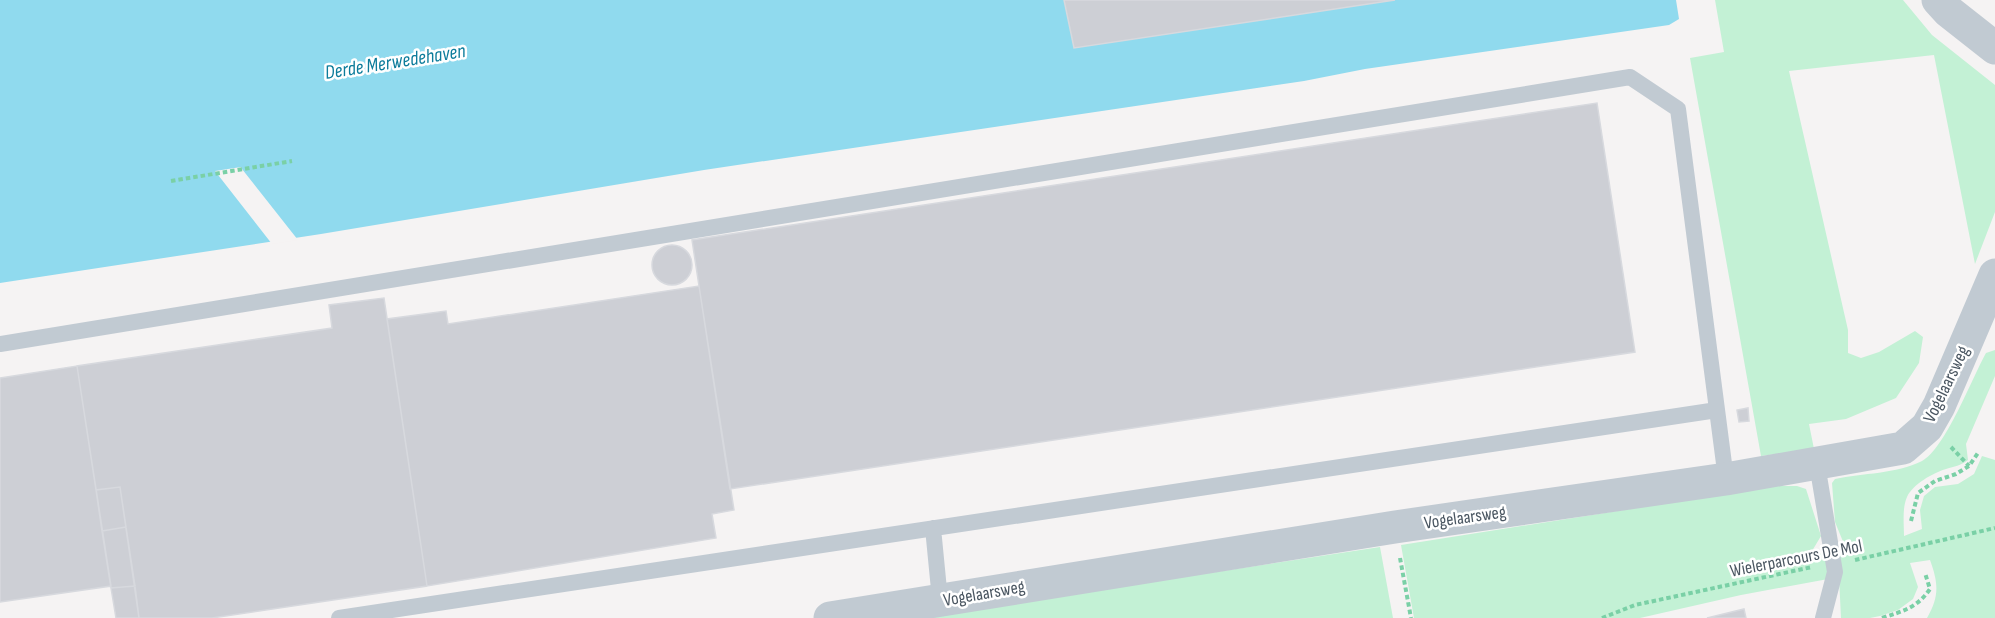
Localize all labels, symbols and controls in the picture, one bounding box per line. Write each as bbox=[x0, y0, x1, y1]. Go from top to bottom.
water label: Derde Merwedehaven bbox=[323, 39, 467, 85]
street label: Vogelaarsweg bbox=[1919, 343, 1974, 426]
street label: Vogelaarsweg bbox=[1423, 501, 1507, 534]
street label: Wielerparcours De Mol bbox=[1728, 535, 1864, 582]
street label: Vogelaarsweg bbox=[942, 576, 1026, 611]

